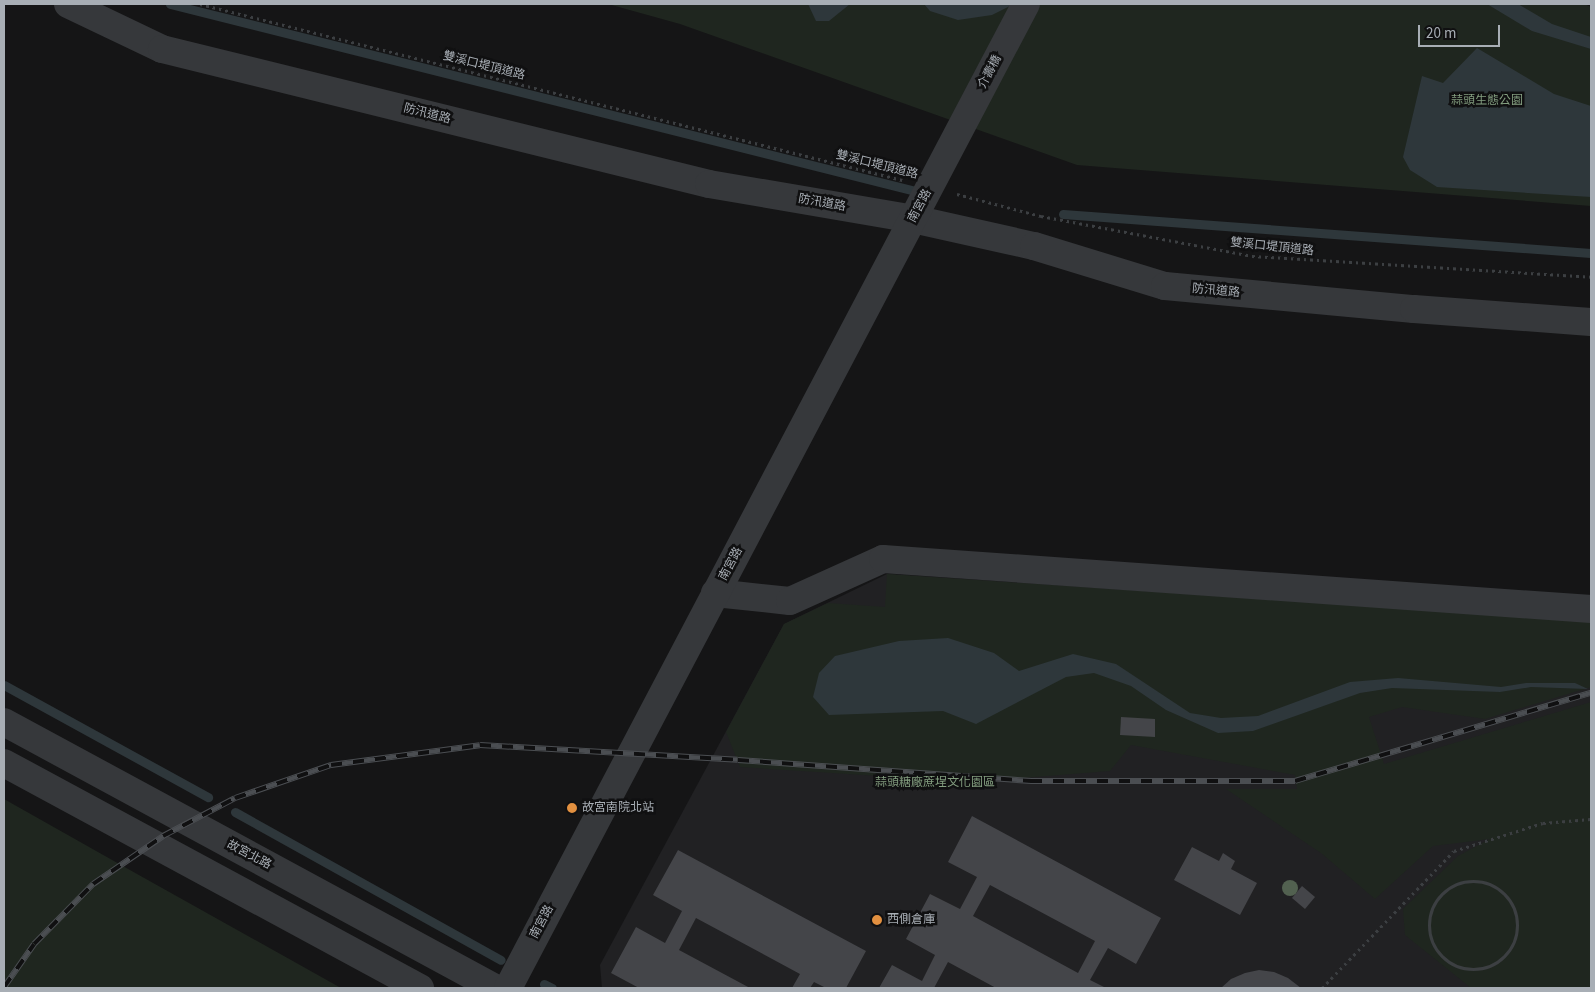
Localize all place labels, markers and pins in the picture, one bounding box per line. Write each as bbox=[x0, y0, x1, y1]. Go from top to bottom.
place label: 故宮南院北站 bbox=[582, 801, 654, 815]
marker: 故宮南院北站 bbox=[566, 802, 578, 814]
place label: 西側倉庫 bbox=[887, 913, 935, 927]
marker: 西側倉庫 bbox=[871, 914, 883, 926]

